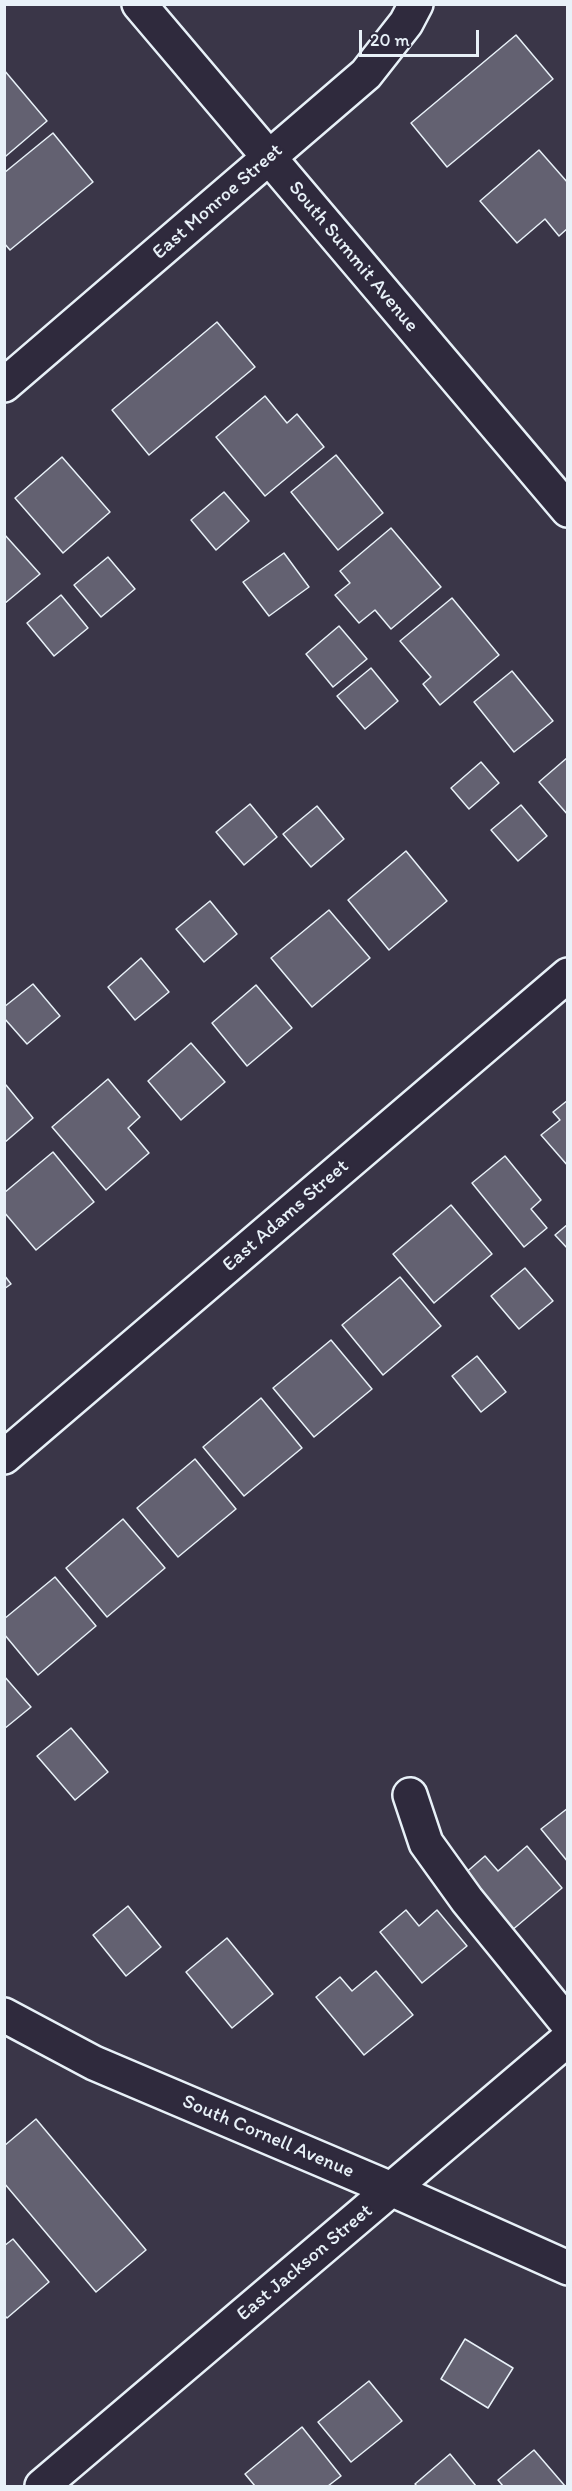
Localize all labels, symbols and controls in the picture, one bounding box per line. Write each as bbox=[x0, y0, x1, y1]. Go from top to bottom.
scale bar bbox=[362, 18, 482, 56]
text: 20 m bbox=[370, 29, 410, 51]
street label: East Monroe Street bbox=[148, 139, 288, 265]
street label: South Summit Avenue bbox=[283, 177, 423, 337]
street label: East Adams Street bbox=[218, 1155, 354, 1277]
street label: South Cornell Avenue bbox=[179, 2090, 357, 2184]
street label: East Jackson Street bbox=[232, 2199, 378, 2327]

